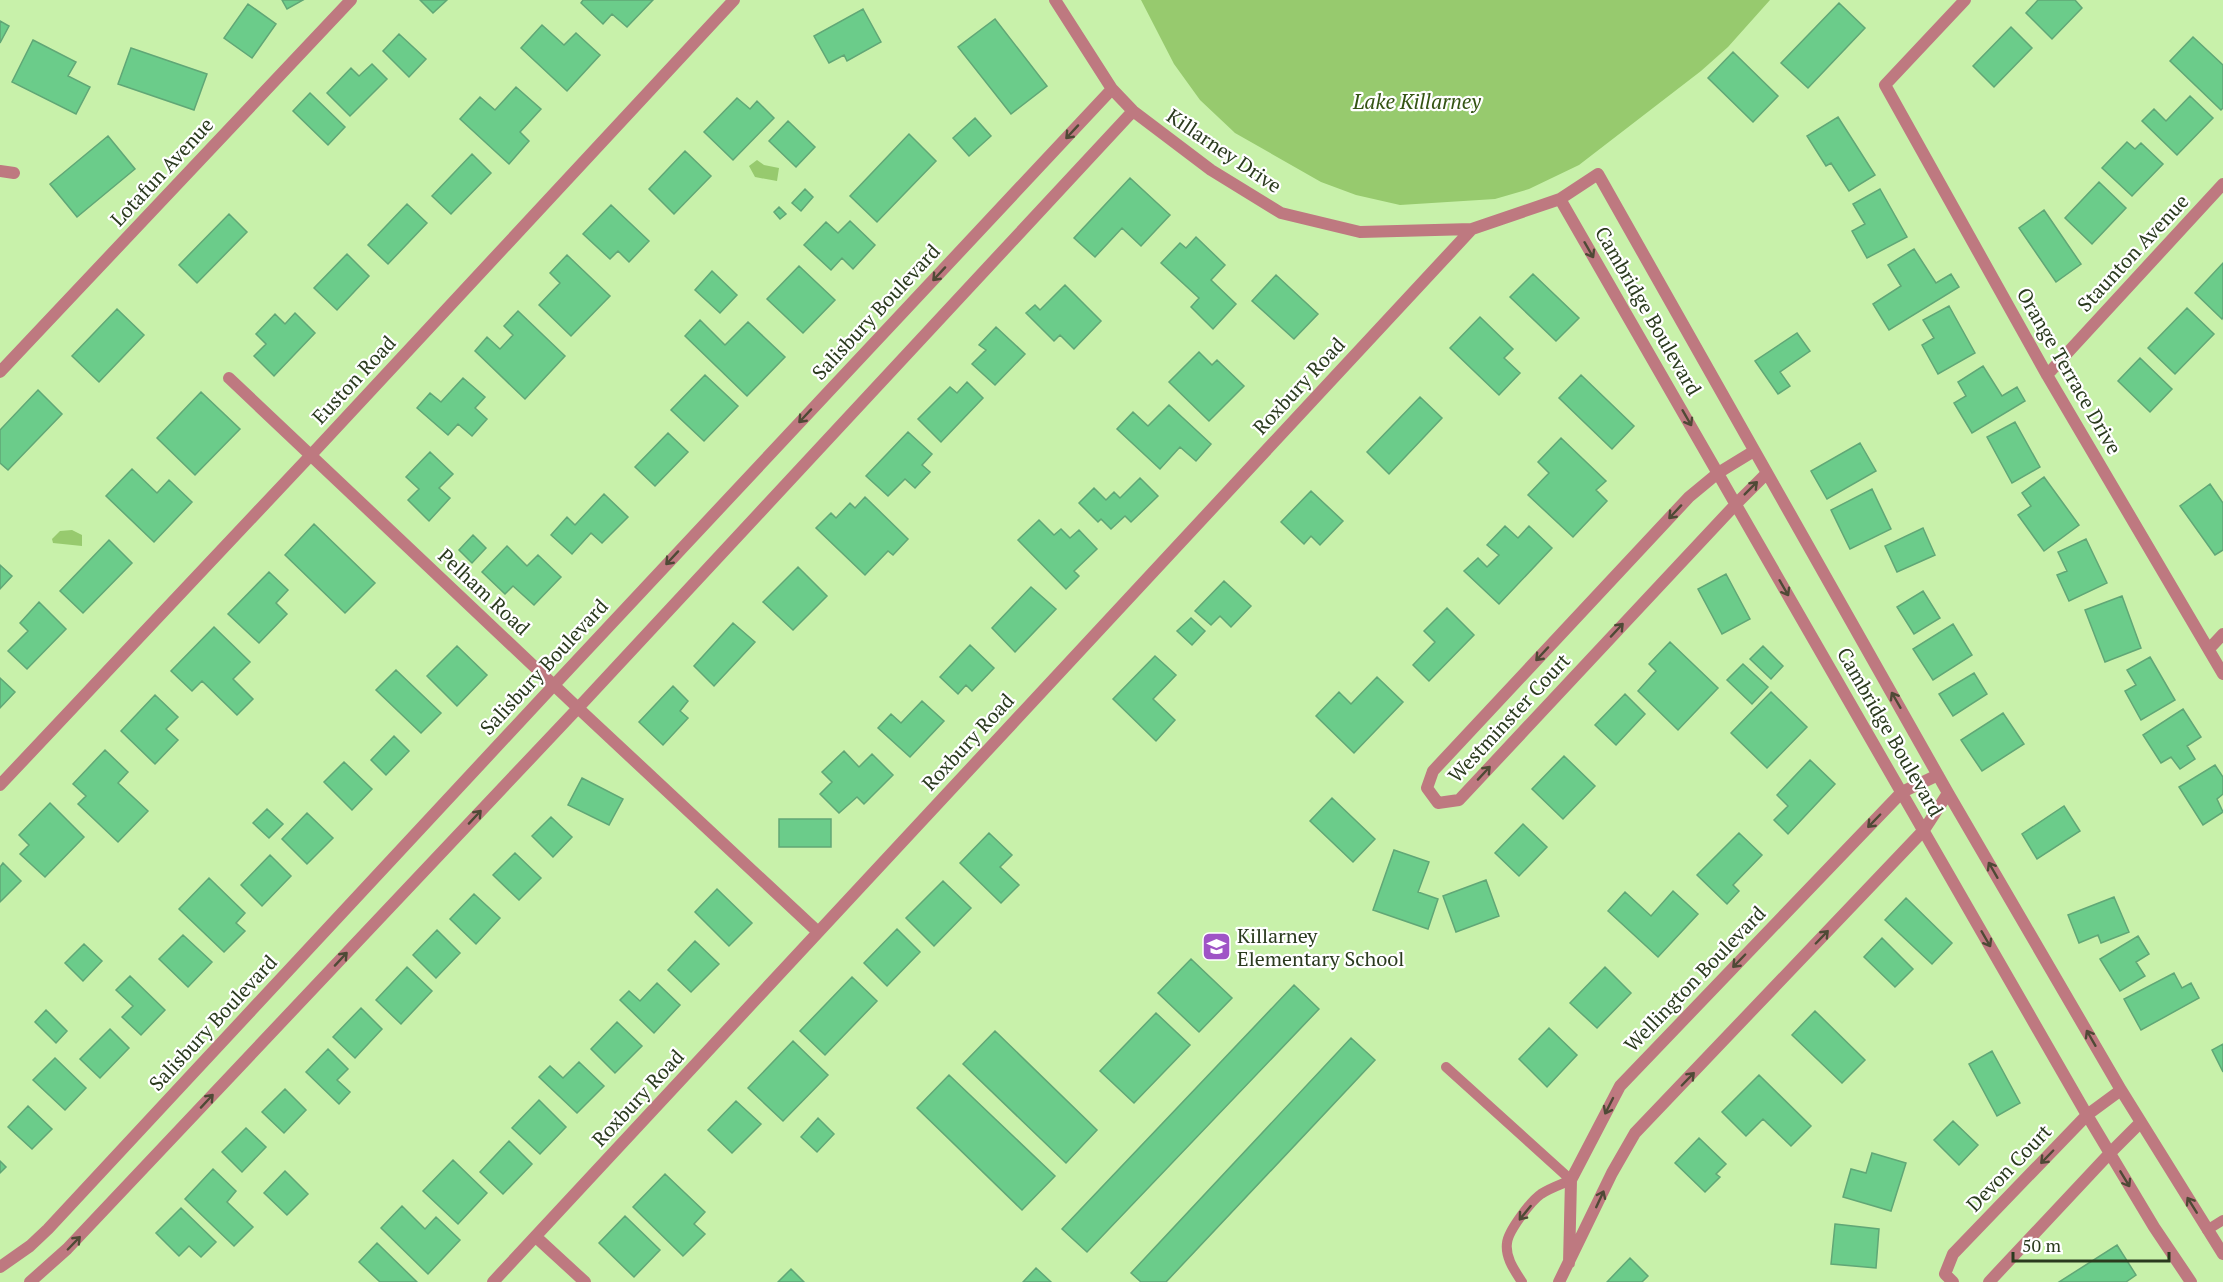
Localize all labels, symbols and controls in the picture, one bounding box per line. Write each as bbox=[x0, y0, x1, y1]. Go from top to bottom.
water label: Lake Killarney bbox=[1352, 87, 1481, 115]
street label: Killarney Drive bbox=[1162, 102, 1287, 199]
street label: Lotafun Avenue bbox=[104, 111, 219, 232]
one-way arrow bbox=[1065, 124, 1079, 139]
street label: Staunton Avenue bbox=[2071, 188, 2194, 317]
street label: Cambridge Boulevard bbox=[1589, 221, 1708, 400]
street label: Salisbury Boulevard bbox=[806, 238, 946, 385]
one-way arrow bbox=[1584, 241, 1596, 258]
one-way arrow bbox=[932, 266, 946, 281]
street label: Orange Terrace Drive bbox=[2011, 283, 2128, 459]
street label: Euston Road bbox=[306, 330, 402, 430]
street label: Roxbury Road bbox=[1247, 331, 1351, 440]
one-way arrow bbox=[798, 409, 813, 424]
one-way arrow bbox=[1682, 409, 1693, 427]
one-way arrow bbox=[1744, 481, 1759, 495]
one-way arrow bbox=[1667, 504, 1682, 519]
street label: Pelham Road bbox=[433, 542, 536, 641]
one-way arrow bbox=[665, 551, 679, 566]
one-way arrow bbox=[1778, 579, 1790, 596]
street label: Salisbury Boulevard bbox=[474, 593, 614, 740]
one-way arrow bbox=[1610, 623, 1625, 638]
street label: Cambridge Boulevard bbox=[1831, 642, 1950, 821]
street label: Westminster Court bbox=[1442, 647, 1576, 788]
one-way arrow bbox=[1534, 647, 1549, 662]
street label: Roxbury Road bbox=[916, 687, 1020, 796]
one-way arrow bbox=[1890, 692, 1902, 709]
one-way arrow bbox=[1477, 766, 1491, 781]
one-way arrow bbox=[468, 809, 482, 824]
one-way arrow bbox=[1867, 813, 1882, 828]
one-way arrow bbox=[1986, 861, 1998, 878]
street label: Wellington Boulevard bbox=[1618, 900, 1771, 1057]
place label: Killarney Elementary School bbox=[1237, 922, 1404, 972]
one-way arrow bbox=[1815, 930, 1829, 945]
one-way arrow bbox=[1980, 930, 1992, 947]
school or university icon: Killarney Elementary School bbox=[1200, 931, 1232, 963]
street label: Salisbury Boulevard bbox=[143, 949, 283, 1096]
one-way arrow bbox=[334, 951, 348, 966]
one-way arrow bbox=[1732, 954, 1747, 969]
one-way arrow bbox=[2084, 1030, 2096, 1047]
street label: Roxbury Road bbox=[586, 1043, 690, 1152]
one-way arrow bbox=[1680, 1071, 1695, 1086]
one-way arrow bbox=[200, 1093, 215, 1108]
one-way arrow bbox=[1603, 1096, 1615, 1114]
street label: Devon Court bbox=[1960, 1118, 2057, 1217]
one-way arrow bbox=[2039, 1149, 2054, 1164]
one-way arrow bbox=[2120, 1170, 2132, 1187]
one-way arrow bbox=[1594, 1190, 1606, 1208]
one-way arrow bbox=[2185, 1197, 2197, 1214]
one-way arrow bbox=[1518, 1205, 1532, 1220]
scale bar bbox=[2013, 1225, 2169, 1263]
text: 50 m bbox=[2022, 1233, 2062, 1257]
one-way arrow bbox=[67, 1235, 81, 1250]

